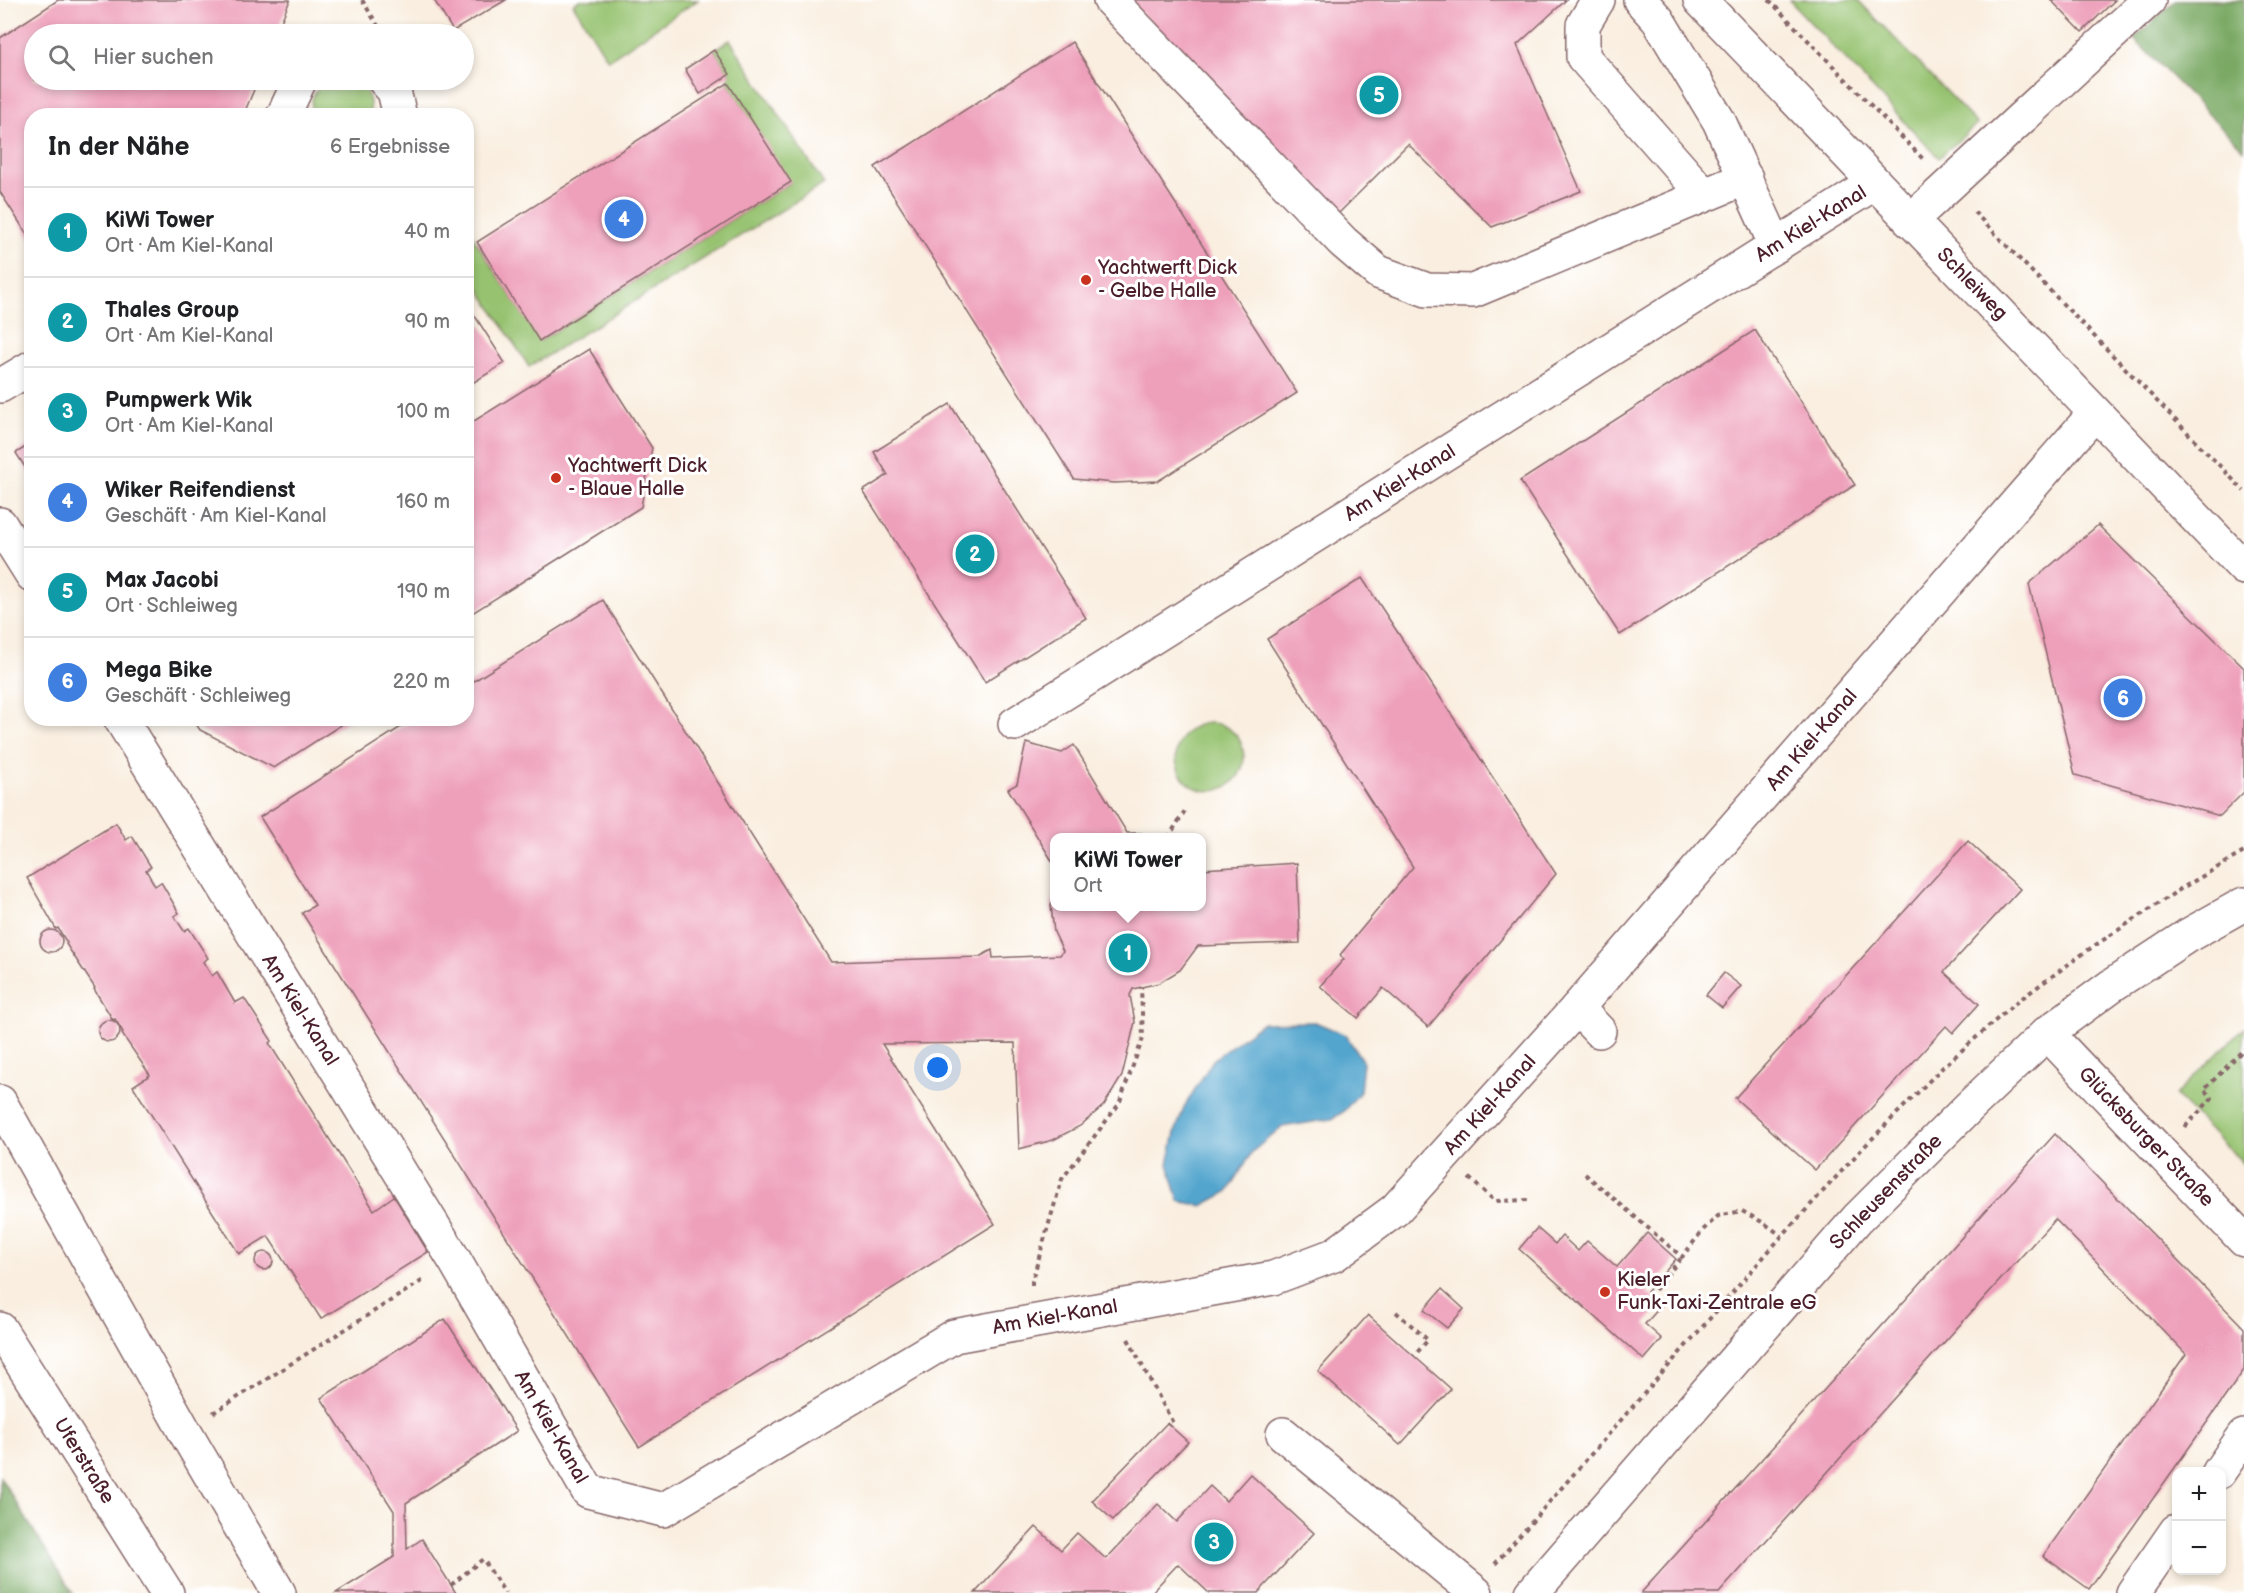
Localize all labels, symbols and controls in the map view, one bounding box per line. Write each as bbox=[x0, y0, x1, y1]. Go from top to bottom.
search box bbox=[24, 24, 474, 90]
icon: search bbox=[45, 41, 78, 74]
text: Hier suchen bbox=[93, 44, 214, 71]
pin: 5 bbox=[1360, 72, 1398, 118]
text: In der Nähe bbox=[48, 132, 190, 163]
text: 6 Ergebnisse bbox=[330, 135, 450, 159]
street label: Am Kiel-Kanal bbox=[1751, 180, 1871, 268]
pin: 4 bbox=[604, 196, 644, 242]
text: KiWi Tower bbox=[105, 207, 214, 234]
text: 1 bbox=[63, 220, 72, 244]
text: 40 m bbox=[404, 220, 450, 244]
text: Ort · Am Kiel-Kanal bbox=[105, 234, 273, 258]
street label: Schleiweg bbox=[1932, 243, 2012, 325]
place label: Yachtwerft Dick - Gelbe Halle bbox=[1097, 256, 1237, 303]
marker: Yachtwerft Dick - Gelbe Halle bbox=[1079, 273, 1093, 287]
text: Thales Group bbox=[105, 297, 239, 324]
text: 2 bbox=[62, 310, 73, 334]
text: 90 m bbox=[405, 310, 450, 334]
text: Ort · Am Kiel-Kanal bbox=[105, 324, 273, 348]
text: Pumpwerk Wik bbox=[105, 387, 252, 414]
text: 3 bbox=[62, 400, 73, 424]
text: 100 m bbox=[397, 400, 450, 424]
text: Ort · Am Kiel-Kanal bbox=[105, 414, 273, 438]
street label: Am Kiel-Kanal bbox=[1340, 439, 1460, 527]
place label: Yachtwerft Dick - Blaue Halle bbox=[567, 454, 707, 501]
marker: Yachtwerft Dick - Blaue Halle bbox=[549, 471, 563, 485]
text: Wiker Reifendienst bbox=[105, 477, 295, 504]
text: 4 bbox=[62, 490, 73, 514]
text: 160 m bbox=[396, 490, 450, 514]
text: Geschäft · Am Kiel-Kanal bbox=[105, 504, 327, 528]
pin: 2 bbox=[956, 532, 994, 576]
text: Max Jacobi bbox=[105, 567, 219, 594]
text: 5 bbox=[62, 580, 73, 604]
text: 190 m bbox=[397, 580, 450, 604]
text: Ort · Schleiweg bbox=[105, 594, 238, 618]
text: Mega Bike bbox=[105, 657, 212, 684]
text: 6 bbox=[61, 670, 74, 694]
text: 220 m bbox=[393, 670, 450, 694]
pin: 6 bbox=[2104, 676, 2142, 720]
text: Geschäft · Schleiweg bbox=[105, 684, 291, 708]
street label: Am Kiel-Kanal bbox=[1761, 684, 1863, 796]
popup bbox=[1050, 833, 1206, 911]
text: KiWi Tower bbox=[1073, 847, 1183, 874]
text: Ort bbox=[1073, 874, 1102, 898]
pin: 1 bbox=[1108, 930, 1148, 976]
street label: Am Kiel-Kanal bbox=[256, 950, 344, 1070]
street label: Am Kiel-Kanal bbox=[1439, 1050, 1541, 1160]
your location bbox=[923, 1053, 952, 1082]
street label: Glücksburger Straße bbox=[2073, 1062, 2219, 1212]
street label: Schleusenstraße bbox=[1825, 1129, 1947, 1255]
place label: Kieler Funk-Taxi-Zentrale eG bbox=[1617, 1268, 1817, 1315]
marker: Kieler Funk-Taxi-Zentrale eG bbox=[1598, 1285, 1612, 1299]
street label: Am Kiel-Kanal bbox=[991, 1294, 1119, 1340]
street label: Am Kiel-Kanal bbox=[509, 1366, 593, 1488]
street label: Uferstraße bbox=[48, 1414, 120, 1508]
map controls bbox=[2172, 1467, 2226, 1575]
button: + bbox=[2172, 1467, 2226, 1521]
pin: 3 bbox=[1194, 1520, 1234, 1564]
button: − bbox=[2172, 1521, 2226, 1575]

